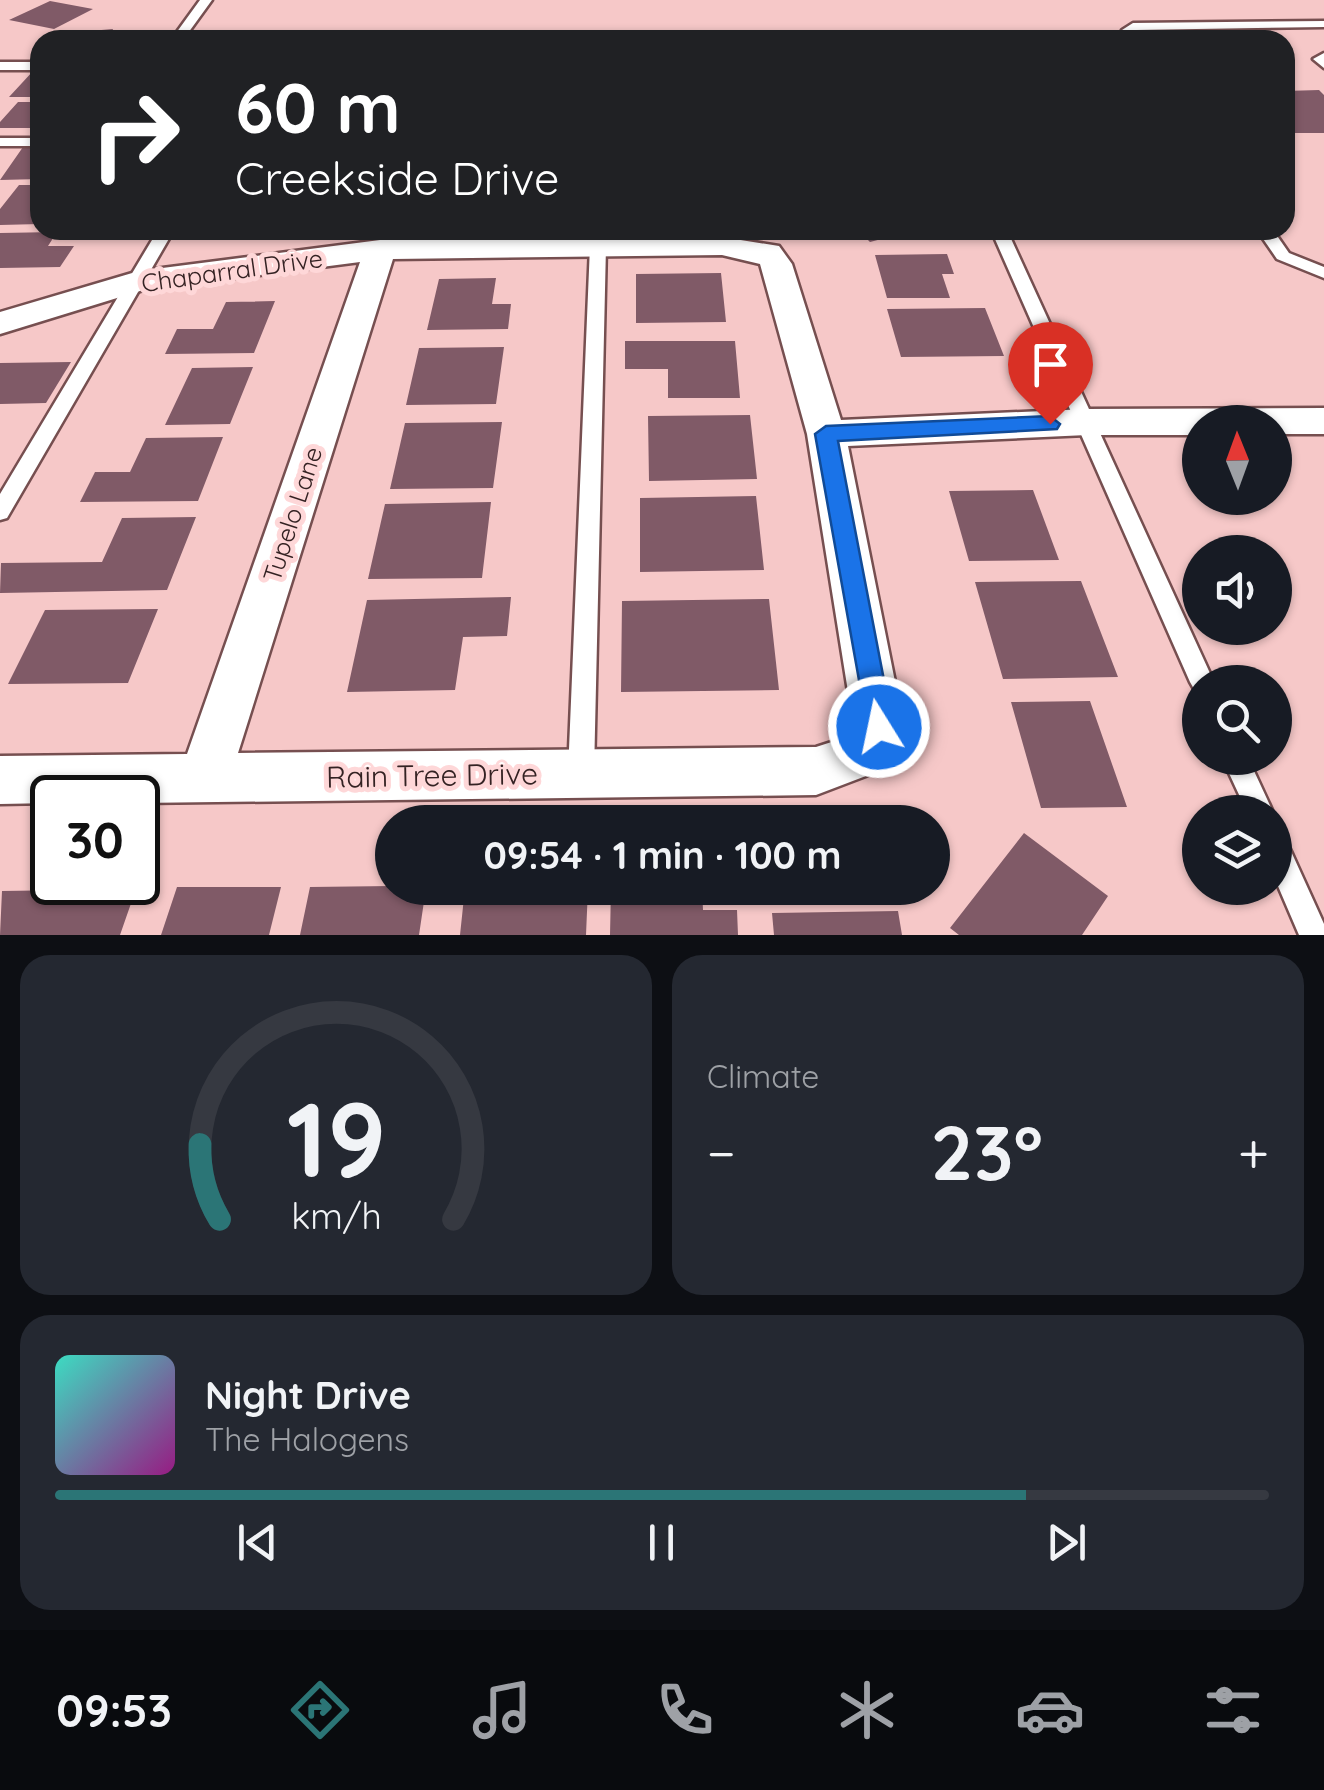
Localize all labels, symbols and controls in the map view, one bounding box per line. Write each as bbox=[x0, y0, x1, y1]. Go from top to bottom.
text: 60 m bbox=[235, 63, 401, 151]
icon: right bbox=[70, 70, 200, 200]
text: Creekside Drive bbox=[235, 150, 559, 206]
street label: Chaparral Drive bbox=[139, 242, 325, 298]
pin bbox=[1008, 322, 1093, 425]
icon: arrive bbox=[1023, 337, 1078, 392]
north arrow bbox=[1182, 405, 1292, 515]
map controls bbox=[1182, 405, 1292, 905]
street label: Tupelo Lane bbox=[256, 443, 328, 585]
button: sound bbox=[1182, 535, 1292, 645]
button: search bbox=[1182, 665, 1292, 775]
position arrow bbox=[827, 675, 931, 779]
street label: Rain Tree Drive bbox=[326, 754, 538, 796]
speed limit sign: 30 bbox=[30, 775, 160, 905]
button: layers bbox=[1182, 795, 1292, 905]
text: 09:54 · 1 min · 100 m bbox=[483, 831, 842, 879]
text: Climate bbox=[707, 1056, 819, 1096]
text: 19 bbox=[286, 1073, 386, 1203]
text: 23° bbox=[931, 1105, 1043, 1199]
text: − bbox=[707, 1118, 736, 1187]
text: + bbox=[1238, 1118, 1269, 1187]
text: km/h bbox=[291, 1193, 381, 1238]
text: Night Drive bbox=[205, 1371, 411, 1419]
text: The Halogens bbox=[205, 1419, 409, 1459]
icon: previous bbox=[230, 1515, 285, 1570]
icon: pause bbox=[634, 1515, 689, 1570]
icon: next bbox=[1039, 1515, 1094, 1570]
icon: directions bbox=[285, 1675, 355, 1745]
icon: music bbox=[467, 1675, 537, 1745]
icon: phone bbox=[650, 1675, 720, 1745]
icon: climate bbox=[832, 1675, 902, 1745]
icon: car bbox=[1015, 1675, 1085, 1745]
icon: filters bbox=[1198, 1675, 1268, 1745]
text: 09:53 bbox=[56, 1682, 172, 1738]

